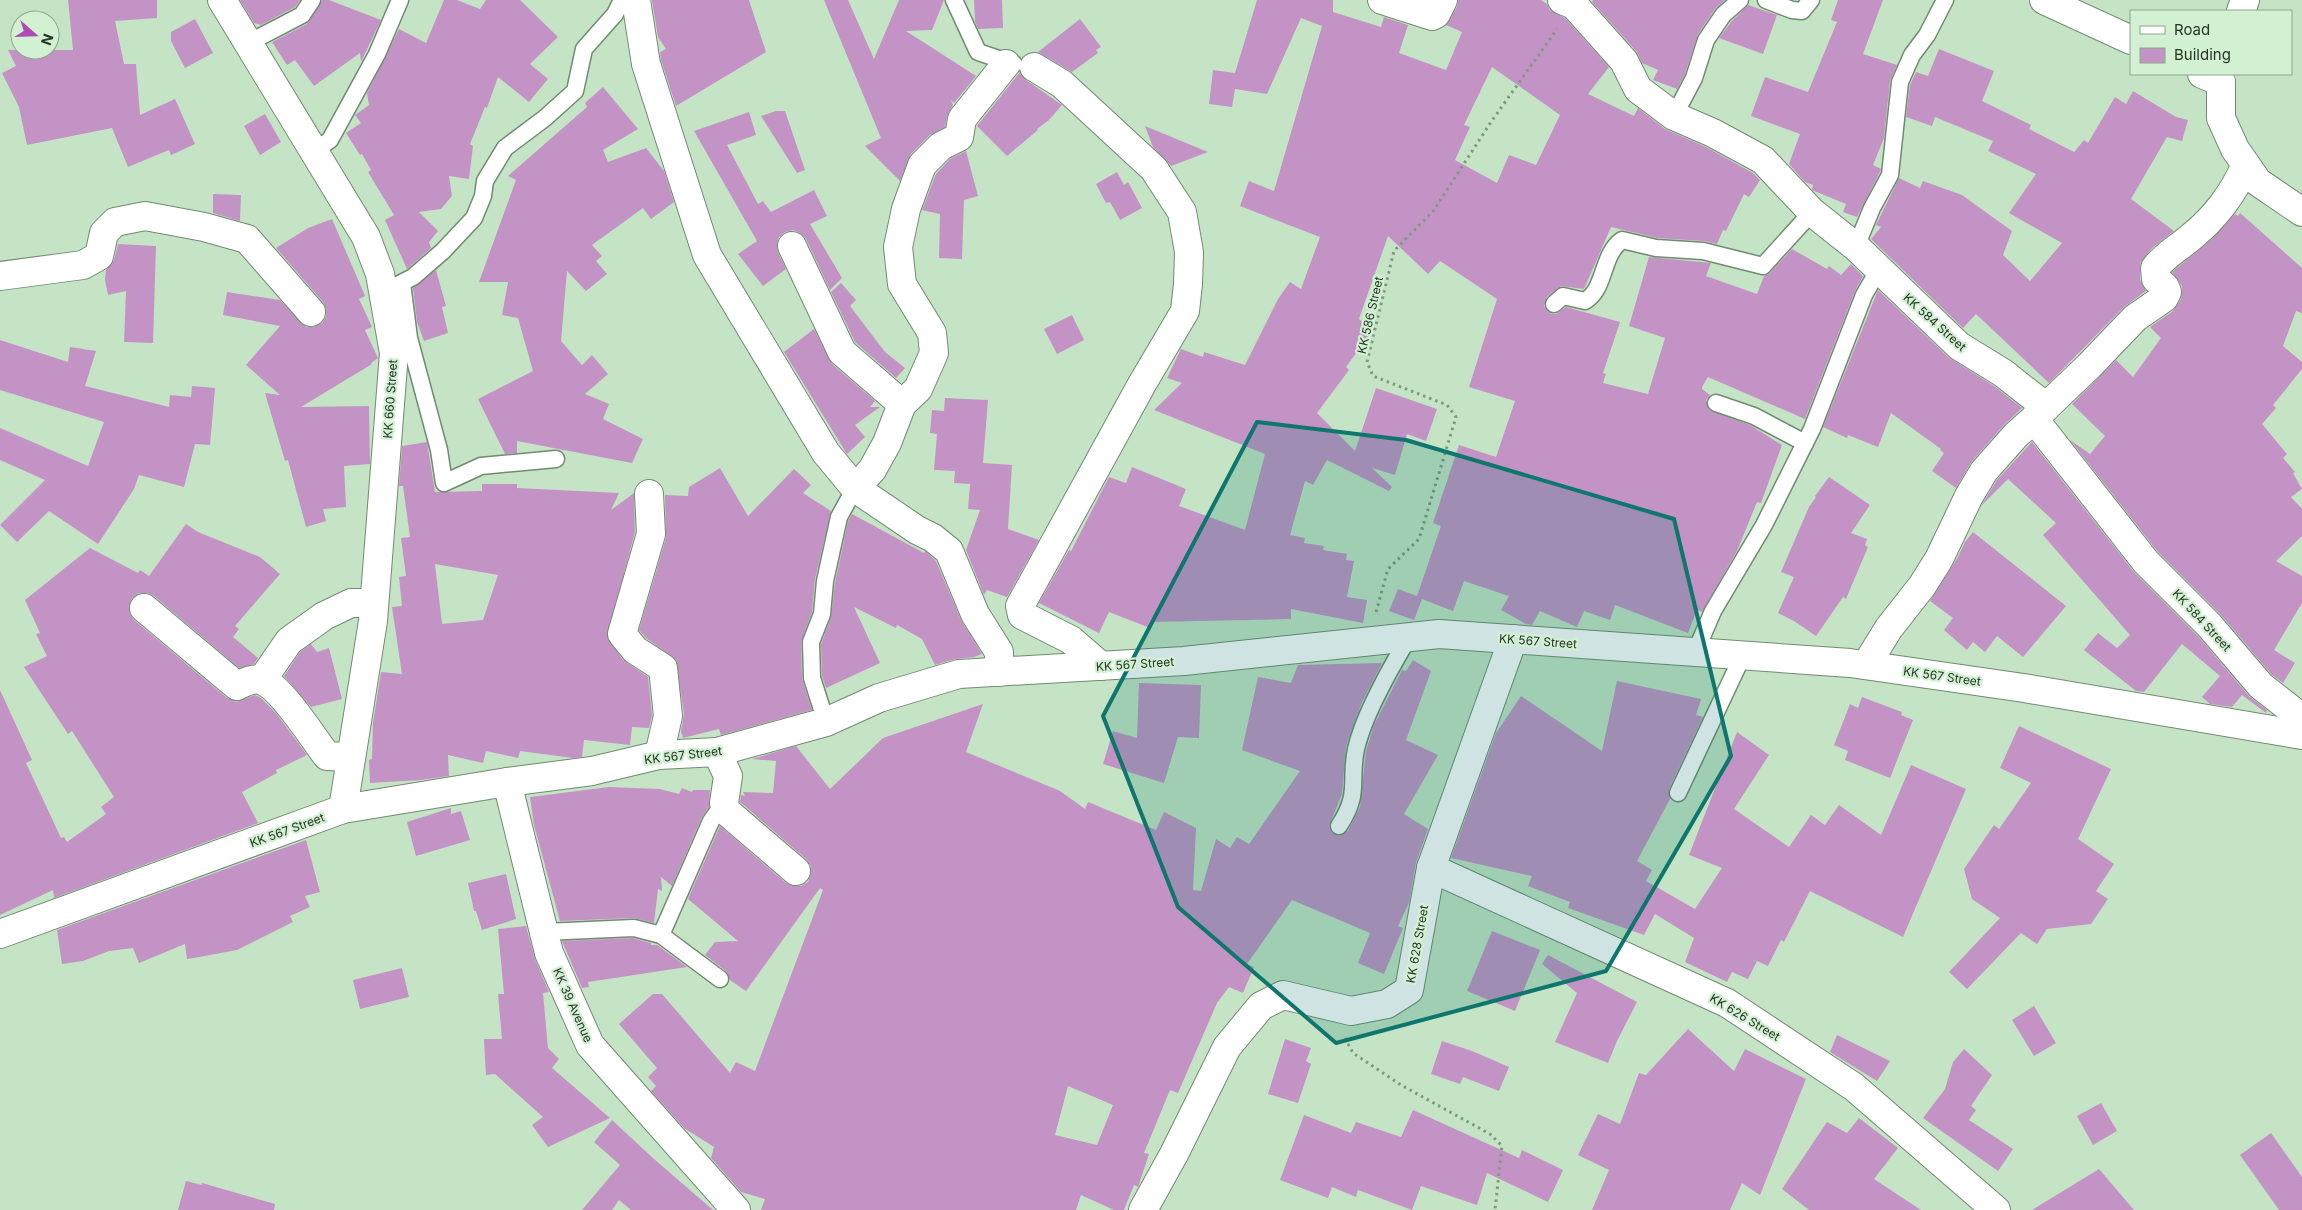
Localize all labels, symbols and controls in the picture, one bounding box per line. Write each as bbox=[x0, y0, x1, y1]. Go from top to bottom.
north arrow bbox=[10, 10, 60, 60]
legend bbox=[2130, 10, 2292, 75]
text: Road bbox=[2174, 20, 2210, 39]
text: N bbox=[38, 32, 57, 48]
text: Building bbox=[2174, 45, 2231, 64]
street label: KK 586 Street bbox=[1354, 275, 1386, 355]
street label: KK 584 Street bbox=[1901, 290, 1970, 354]
street label: KK 660 Street bbox=[380, 359, 400, 439]
street label: KK 584 Street bbox=[2170, 586, 2235, 654]
street label: KK 567 Street bbox=[1498, 631, 1578, 651]
street label: KK 567 Street bbox=[1095, 654, 1175, 674]
street label: KK 567 Street bbox=[1902, 663, 1982, 689]
street label: KK 567 Street bbox=[643, 743, 723, 767]
street label: KK 567 Street bbox=[248, 810, 326, 850]
street label: KK 628 Street bbox=[1403, 904, 1431, 984]
street label: KK 39 Avenue bbox=[550, 965, 596, 1045]
street label: KK 626 Street bbox=[1707, 990, 1783, 1044]

